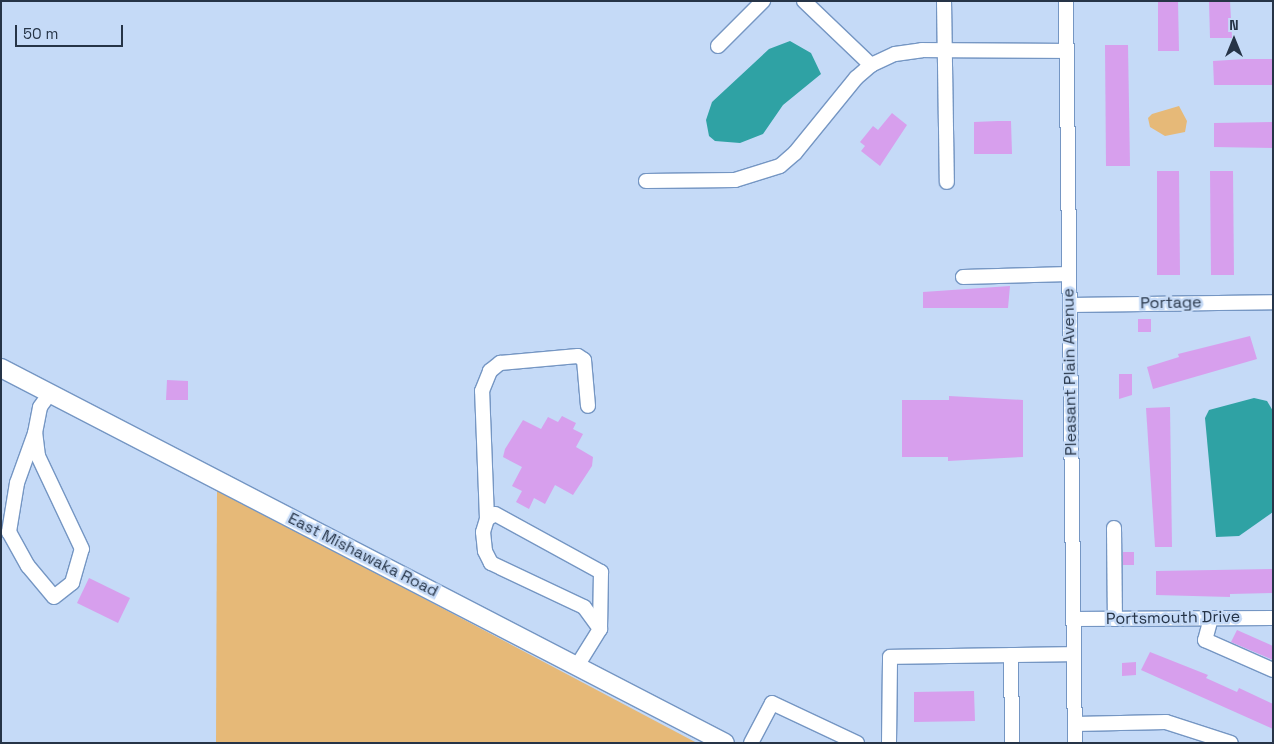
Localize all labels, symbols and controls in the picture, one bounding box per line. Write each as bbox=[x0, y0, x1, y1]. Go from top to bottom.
scale bar bbox=[18, 15, 125, 47]
north arrow bbox=[1209, 15, 1259, 65]
text: N bbox=[1229, 16, 1239, 34]
text: 50 m bbox=[23, 24, 58, 43]
street label: Pleasant Plain Avenue bbox=[1059, 288, 1081, 456]
street label: Portage bbox=[1140, 293, 1202, 313]
street label: East Mishawaka Road bbox=[285, 509, 441, 601]
street label: Portsmouth Drive bbox=[1106, 607, 1240, 629]

